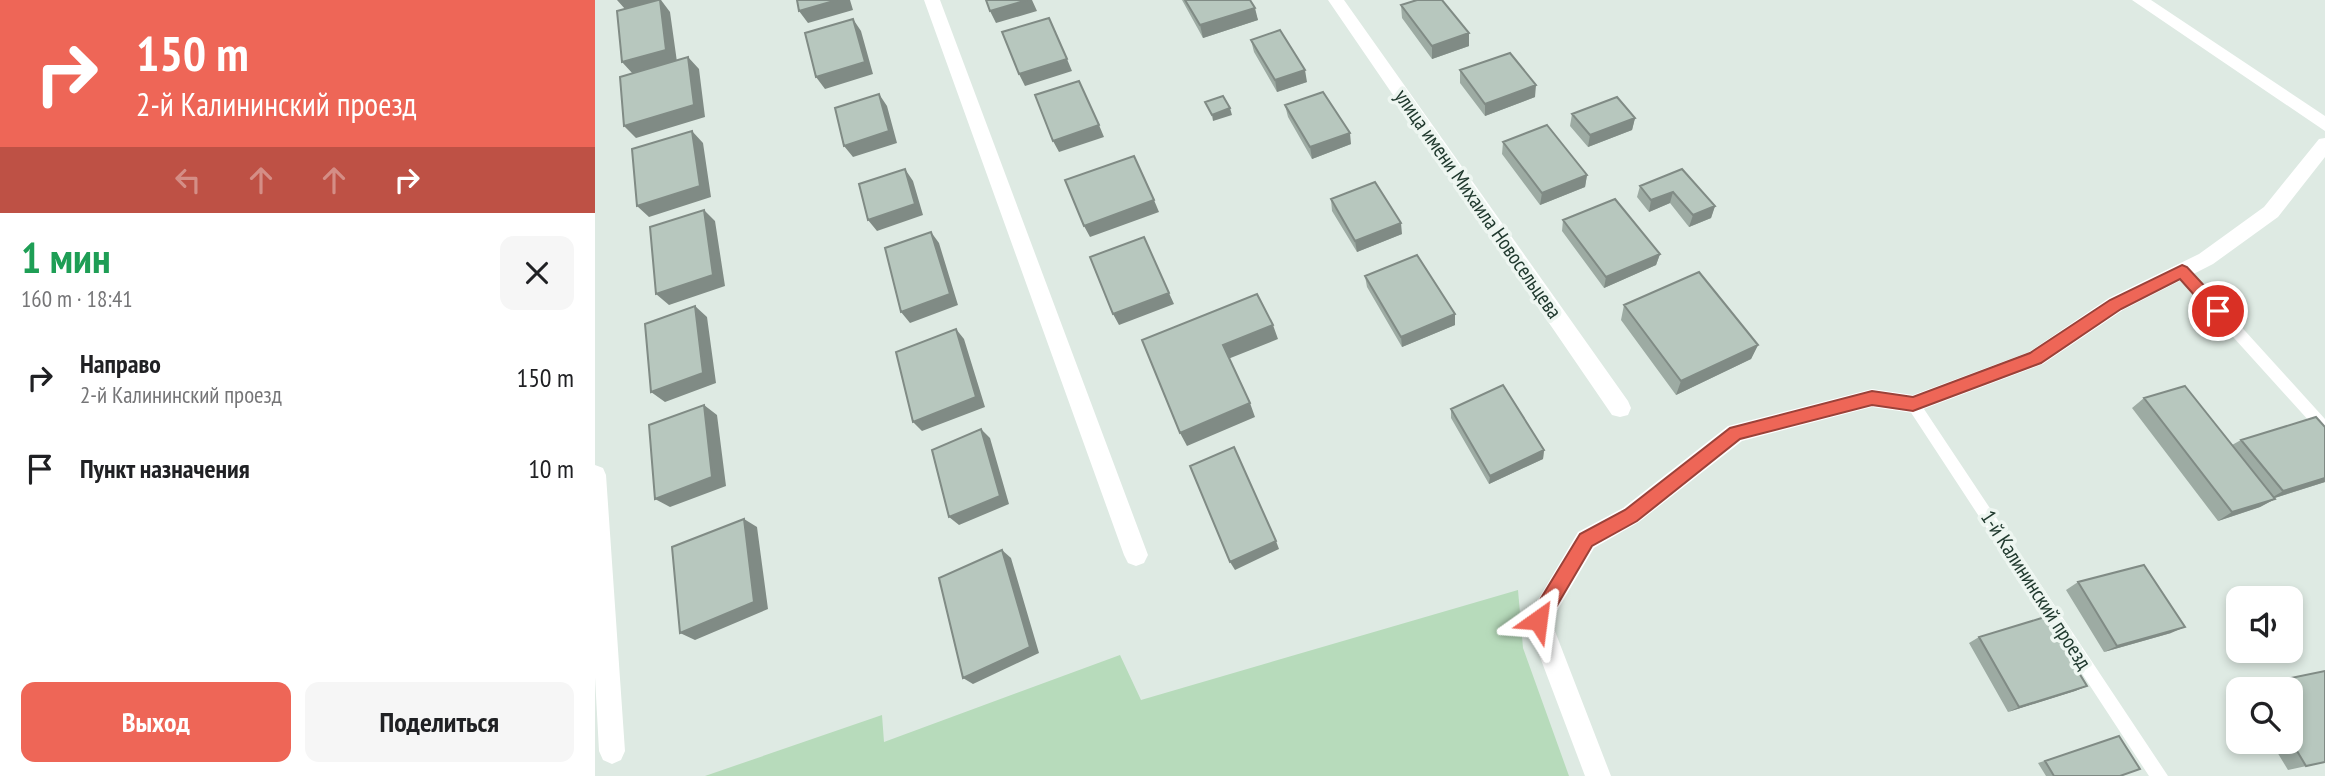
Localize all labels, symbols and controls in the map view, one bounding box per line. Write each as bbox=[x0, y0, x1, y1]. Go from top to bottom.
text: 150 m bbox=[136, 21, 249, 85]
icon: right bbox=[21, 28, 112, 119]
text: 2-й Калининский проезд bbox=[136, 83, 417, 125]
street label: улица имени Михаила Новосельцева bbox=[1389, 84, 1568, 324]
icon: left bbox=[169, 161, 207, 199]
icon: ahead bbox=[242, 161, 280, 199]
icon: ahead bbox=[315, 161, 353, 199]
icon: right bbox=[388, 161, 426, 199]
text: 1 мин bbox=[21, 230, 111, 285]
button: close bbox=[500, 236, 574, 310]
pin bbox=[2188, 281, 2248, 341]
text: 160 m · 18:41 bbox=[21, 284, 133, 313]
icon: arrive bbox=[2199, 292, 2237, 330]
text: Направо bbox=[80, 347, 161, 380]
icon: right bbox=[21, 359, 59, 397]
text: 150 m bbox=[516, 361, 574, 394]
text: 2-й Калининский проезд bbox=[80, 380, 282, 409]
icon: arrive bbox=[21, 450, 59, 488]
text: Пункт назначения bbox=[80, 452, 250, 485]
text: 10 m bbox=[528, 452, 574, 485]
street label: 1-й Калининский проезд bbox=[1975, 505, 2098, 674]
position arrow bbox=[1501, 583, 1575, 657]
map controls bbox=[2226, 586, 2303, 754]
button: sound bbox=[2226, 586, 2303, 663]
button: search bbox=[2226, 677, 2303, 754]
button: Выход bbox=[21, 682, 291, 762]
button: Поделиться bbox=[305, 682, 574, 762]

